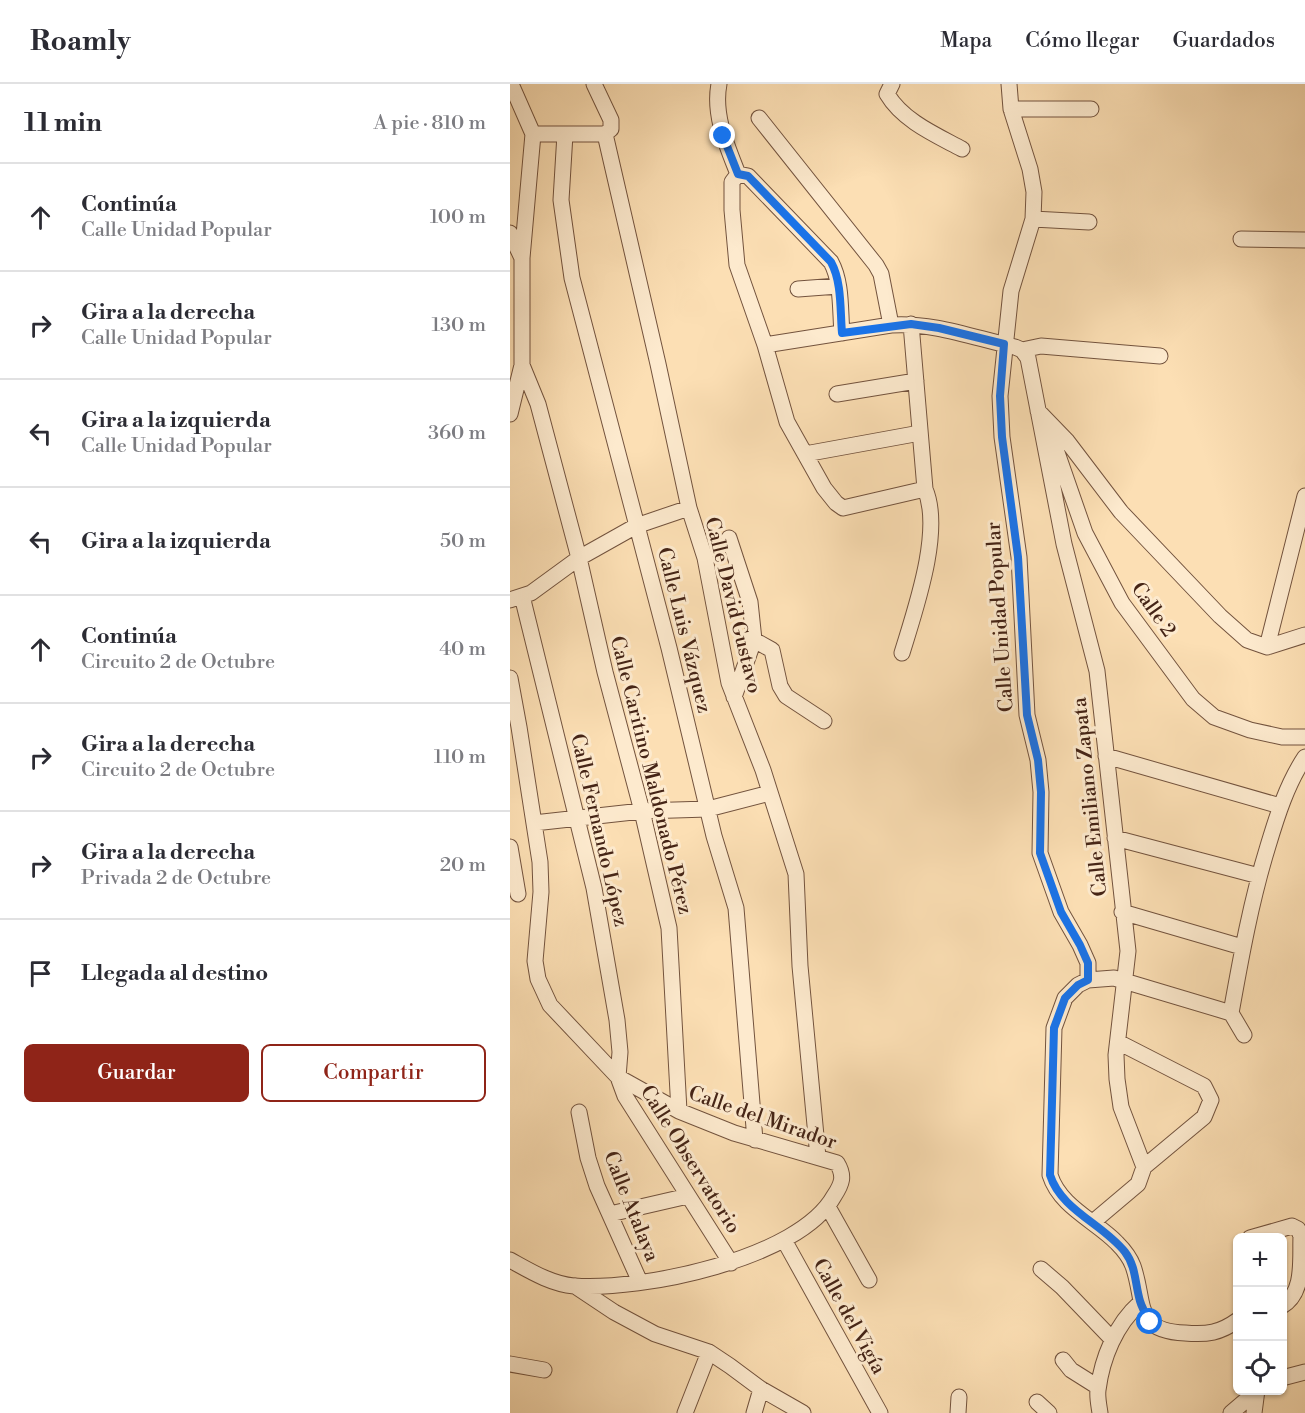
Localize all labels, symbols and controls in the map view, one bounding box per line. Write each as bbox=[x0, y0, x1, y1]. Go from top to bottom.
text: Roamly bbox=[30, 24, 131, 59]
text: Mapa bbox=[940, 28, 992, 54]
text: Cómo llegar bbox=[1025, 28, 1140, 54]
text: Guardados bbox=[1173, 28, 1275, 54]
text: 11 min bbox=[24, 107, 102, 139]
text: A pie · 810 m bbox=[374, 111, 486, 136]
route end bbox=[709, 122, 735, 148]
text: Continúa bbox=[81, 191, 177, 218]
icon: ahead bbox=[24, 201, 57, 234]
text: 100 m bbox=[430, 205, 486, 230]
text: Calle Unidad Popular bbox=[81, 218, 272, 243]
text: Gira a la derecha bbox=[81, 299, 255, 326]
icon: right bbox=[24, 309, 57, 342]
text: 130 m bbox=[431, 313, 486, 338]
text: Calle Unidad Popular bbox=[81, 326, 272, 351]
text: Gira a la izquierda bbox=[81, 407, 271, 434]
icon: left bbox=[24, 417, 57, 450]
text: 360 m bbox=[428, 421, 486, 446]
text: Calle Unidad Popular bbox=[81, 434, 272, 459]
street label: Calle David Gustavo bbox=[699, 515, 767, 696]
street label: Calle Unidad Popular bbox=[981, 520, 1020, 713]
icon: left bbox=[24, 525, 57, 558]
text: Gira a la izquierda bbox=[81, 528, 271, 555]
text: 50 m bbox=[440, 529, 486, 554]
street label: Calle Luis Vázquez bbox=[651, 545, 716, 716]
street label: Calle 2 bbox=[1125, 578, 1181, 642]
text: Continúa bbox=[81, 623, 177, 650]
icon: ahead bbox=[24, 633, 57, 666]
street label: Calle Caritino Maldonado Pérez bbox=[604, 634, 697, 917]
text: 40 m bbox=[439, 637, 486, 662]
text: Circuito 2 de Octubre bbox=[81, 650, 275, 675]
street label: Calle Emiliano Zapata bbox=[1068, 695, 1113, 898]
text: Gira a la derecha bbox=[81, 731, 255, 758]
street label: Calle Fernando López bbox=[564, 731, 633, 929]
icon: right bbox=[24, 741, 57, 774]
text: 110 m bbox=[434, 745, 486, 770]
text: Circuito 2 de Octubre bbox=[81, 758, 275, 783]
text: Gira a la derecha bbox=[81, 839, 255, 866]
icon: right bbox=[24, 849, 57, 882]
text: 20 m bbox=[440, 853, 486, 878]
text: Privada 2 de Octubre bbox=[81, 866, 271, 891]
icon: arrive bbox=[24, 957, 57, 990]
text: Llegada al destino bbox=[81, 960, 268, 987]
button: Guardar bbox=[24, 1044, 249, 1102]
button: Compartir bbox=[261, 1044, 486, 1102]
street label: Calle Observatorio bbox=[634, 1081, 745, 1239]
street label: Calle del Mirador bbox=[685, 1081, 840, 1156]
street label: Calle Atalaya bbox=[597, 1148, 664, 1266]
map controls bbox=[1233, 1233, 1287, 1395]
button: + bbox=[1233, 1233, 1287, 1287]
street label: Calle del Vigía bbox=[807, 1255, 891, 1380]
button: − bbox=[1233, 1287, 1287, 1341]
route start bbox=[1136, 1308, 1162, 1334]
button: locate bbox=[1233, 1341, 1287, 1395]

